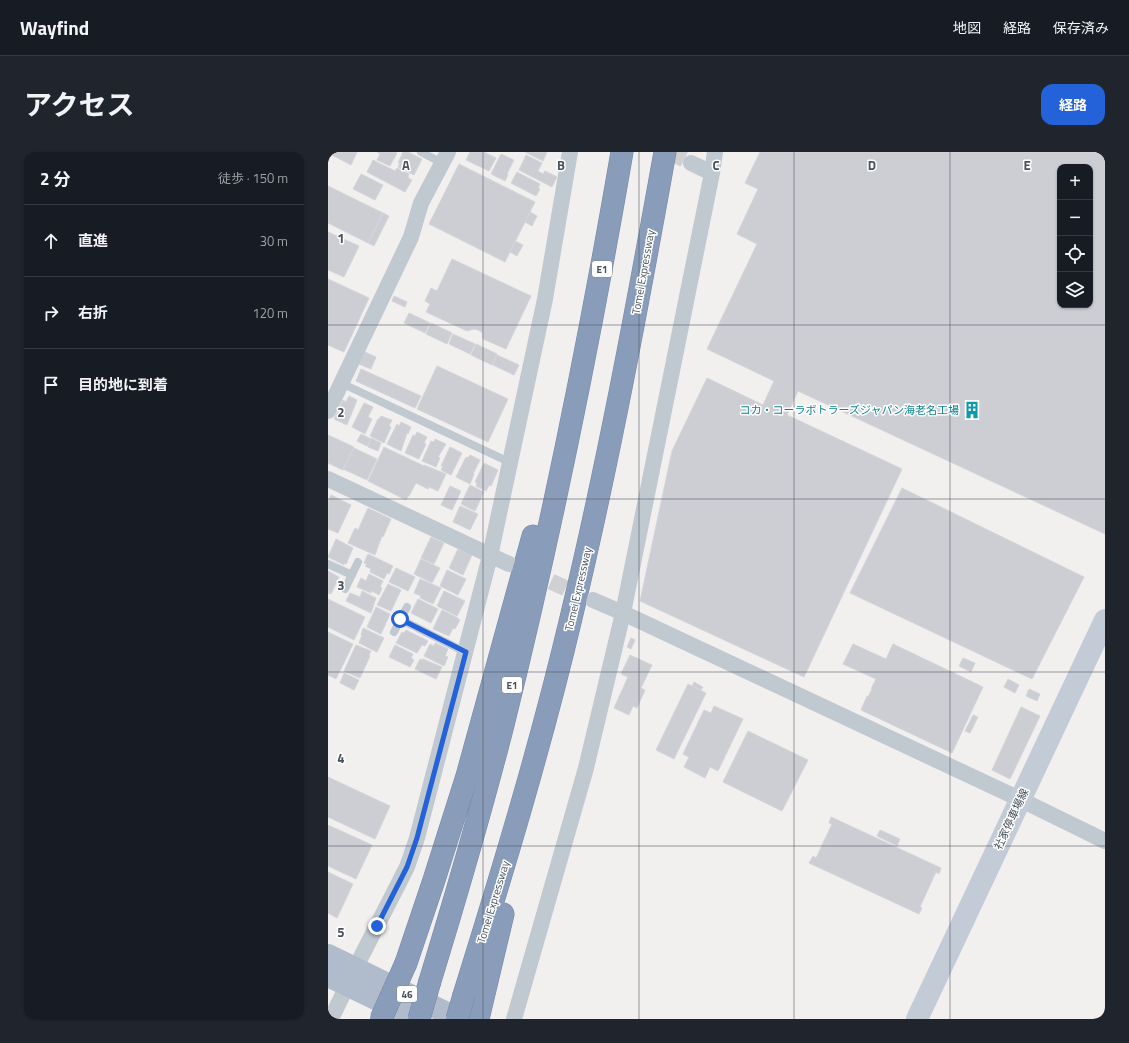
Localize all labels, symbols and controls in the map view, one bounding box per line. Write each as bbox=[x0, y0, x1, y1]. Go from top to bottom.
text: Wayfind bbox=[20, 13, 89, 42]
text: 地図 bbox=[953, 17, 981, 38]
text: 経路 bbox=[1003, 17, 1031, 38]
text: 保存済み bbox=[1053, 17, 1109, 38]
text: アクセス bbox=[24, 83, 135, 126]
button: 経路 bbox=[1041, 84, 1105, 125]
text: A bbox=[402, 155, 410, 175]
text: B bbox=[557, 155, 565, 175]
text: C bbox=[712, 155, 720, 175]
text: D bbox=[868, 155, 876, 175]
text: E bbox=[1023, 155, 1031, 175]
map controls bbox=[1057, 164, 1093, 308]
button: + bbox=[1057, 164, 1093, 200]
text: 2 分 bbox=[40, 166, 70, 192]
text: 徒歩 · 150 m bbox=[218, 168, 288, 188]
button: − bbox=[1057, 200, 1093, 236]
text: 1 bbox=[337, 228, 345, 248]
street label: Tomei Expressway bbox=[628, 228, 658, 316]
text: 直進 bbox=[78, 229, 108, 252]
icon: ahead bbox=[40, 230, 62, 252]
text: 30 m bbox=[260, 231, 288, 251]
button: locate bbox=[1057, 236, 1093, 272]
road number: E1 bbox=[592, 261, 612, 277]
button: layers bbox=[1057, 272, 1093, 308]
text: 右折 bbox=[78, 301, 108, 324]
icon: right bbox=[40, 302, 62, 324]
text: 120 m bbox=[252, 303, 288, 323]
text: 目的地に到着 bbox=[78, 373, 168, 396]
icon: arrive bbox=[40, 374, 62, 396]
building icon: コカ・コーラボトラーズジャパン海老名工場 bbox=[962, 400, 982, 420]
text: 2 bbox=[337, 402, 345, 422]
place label: コカ・コーラボトラーズジャパン海老名工場 bbox=[740, 402, 959, 418]
street label: Tomei Expressway bbox=[561, 545, 596, 632]
text: 3 bbox=[337, 575, 345, 595]
route start bbox=[391, 610, 409, 628]
road number: E1 bbox=[502, 677, 522, 693]
text: 4 bbox=[337, 748, 345, 768]
street label: 社家停車場線 bbox=[990, 786, 1032, 852]
street label: Tomei Expressway bbox=[473, 858, 513, 945]
route end bbox=[368, 917, 386, 935]
text: 5 bbox=[337, 922, 345, 942]
road number: 46 bbox=[397, 986, 417, 1002]

